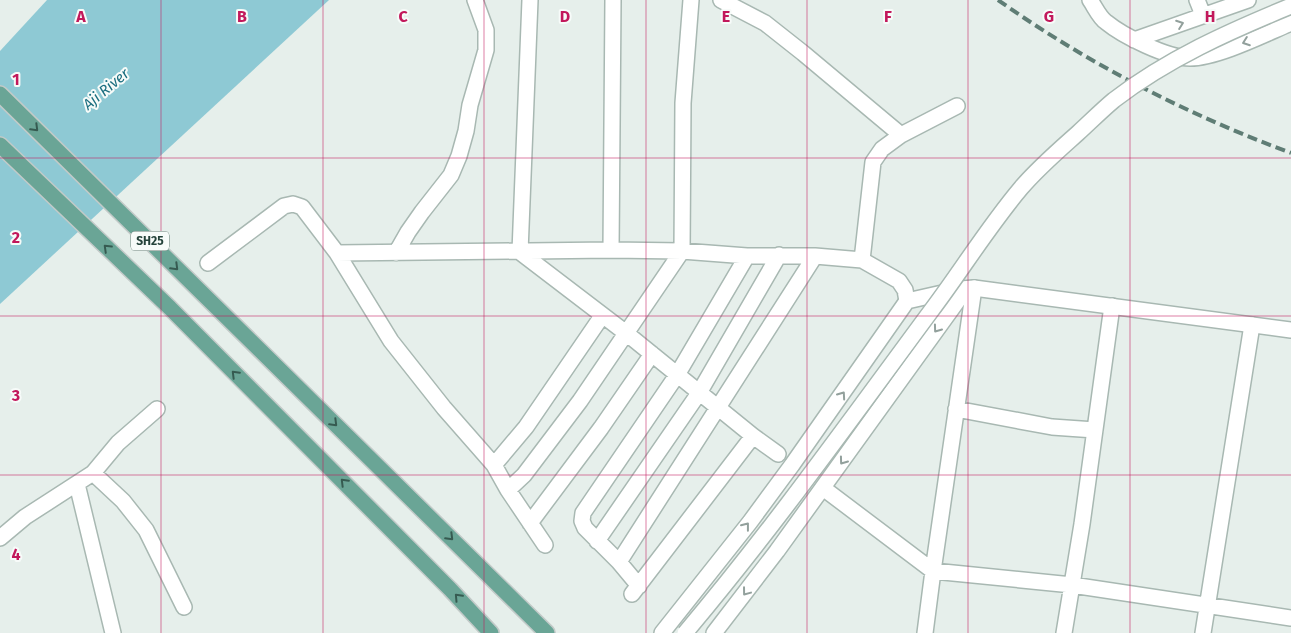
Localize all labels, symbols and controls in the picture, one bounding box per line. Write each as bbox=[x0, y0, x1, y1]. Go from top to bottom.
text: A bbox=[75, 7, 86, 26]
text: B bbox=[237, 7, 247, 26]
text: C bbox=[398, 7, 408, 26]
text: D bbox=[560, 7, 570, 26]
text: E bbox=[722, 7, 730, 26]
text: F bbox=[884, 7, 892, 26]
text: G bbox=[1044, 7, 1054, 26]
text: H bbox=[1205, 7, 1215, 26]
one-way arrow bbox=[1175, 20, 1184, 30]
one-way arrow bbox=[1242, 36, 1251, 46]
water label: Aji River bbox=[79, 64, 134, 114]
text: 1 bbox=[12, 70, 20, 89]
one-way arrow bbox=[29, 122, 38, 131]
text: 2 bbox=[12, 228, 20, 247]
road number: SH25 bbox=[131, 232, 169, 250]
one-way arrow bbox=[104, 245, 113, 254]
one-way arrow bbox=[170, 261, 179, 270]
one-way arrow bbox=[934, 323, 944, 332]
one-way arrow bbox=[232, 371, 241, 380]
text: 3 bbox=[11, 386, 20, 405]
one-way arrow bbox=[836, 391, 845, 400]
one-way arrow bbox=[328, 417, 337, 426]
one-way arrow bbox=[839, 455, 849, 464]
one-way arrow bbox=[340, 479, 349, 488]
one-way arrow bbox=[741, 523, 750, 532]
one-way arrow bbox=[444, 531, 453, 540]
text: 4 bbox=[11, 545, 21, 564]
one-way arrow bbox=[744, 586, 752, 595]
one-way arrow bbox=[455, 594, 464, 603]

